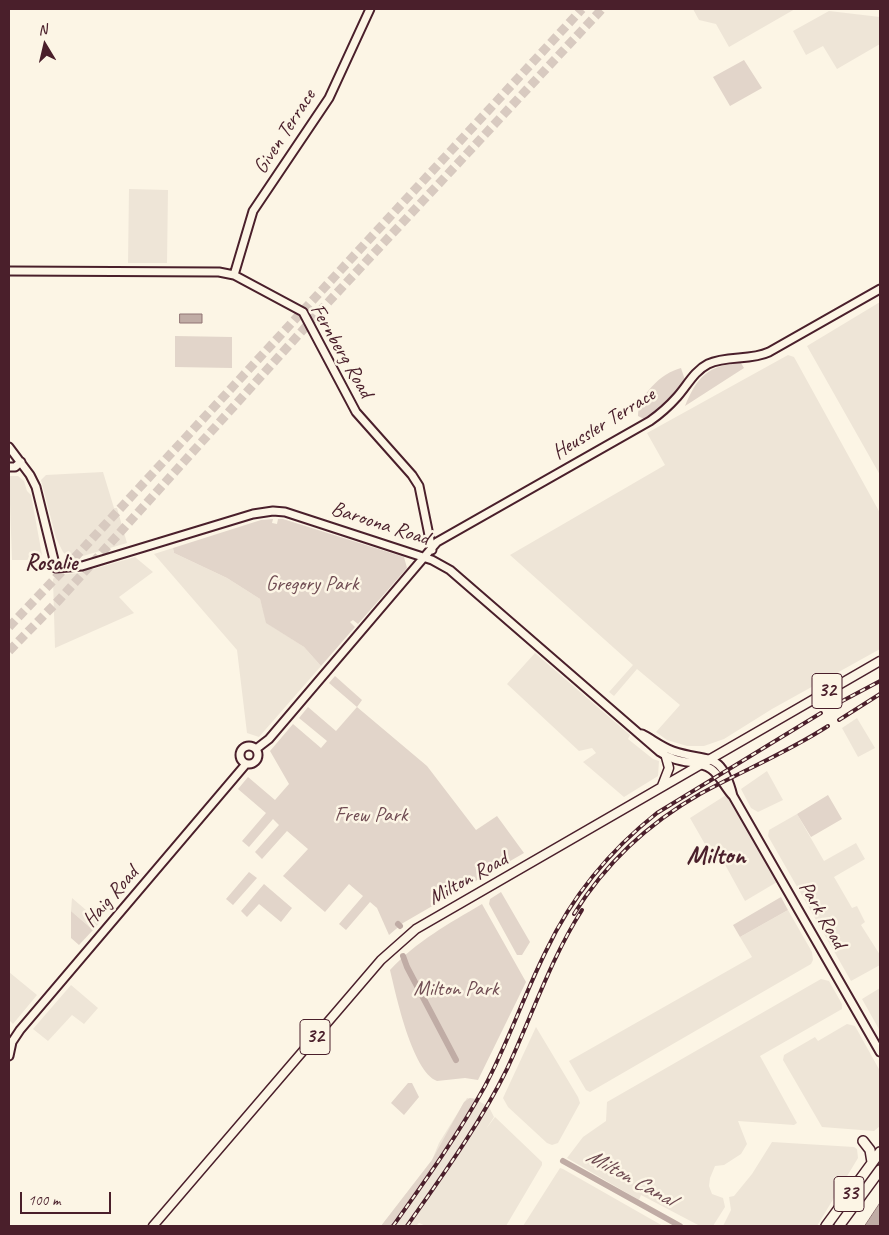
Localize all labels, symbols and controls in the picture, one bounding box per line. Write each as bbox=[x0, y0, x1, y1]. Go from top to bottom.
north arrow bbox=[20, 20, 70, 70]
text: N bbox=[37, 21, 48, 39]
street label: Given Terrace bbox=[248, 85, 322, 179]
street label: Fernberg Road bbox=[304, 300, 378, 402]
street label: Heussler Terrace bbox=[548, 382, 660, 466]
street label: Baroona Road bbox=[328, 496, 432, 552]
district label: Rosalie bbox=[25, 551, 77, 577]
park label: Gregory Park bbox=[266, 571, 358, 597]
road number: 32 bbox=[812, 674, 842, 708]
park label: Frew Park bbox=[335, 802, 407, 828]
district label: Milton bbox=[687, 840, 745, 872]
street label: Milton Road bbox=[424, 847, 512, 911]
street label: Haig Road bbox=[78, 861, 144, 933]
street label: Park Road bbox=[793, 877, 851, 953]
park label: Milton Park bbox=[413, 976, 499, 1002]
road number: 32 bbox=[300, 1020, 330, 1054]
water label: Milton Canal bbox=[581, 1143, 679, 1213]
road number: 33 bbox=[834, 1176, 864, 1212]
scale bar bbox=[22, 1182, 114, 1214]
text: 100 m bbox=[28, 1191, 60, 1210]

